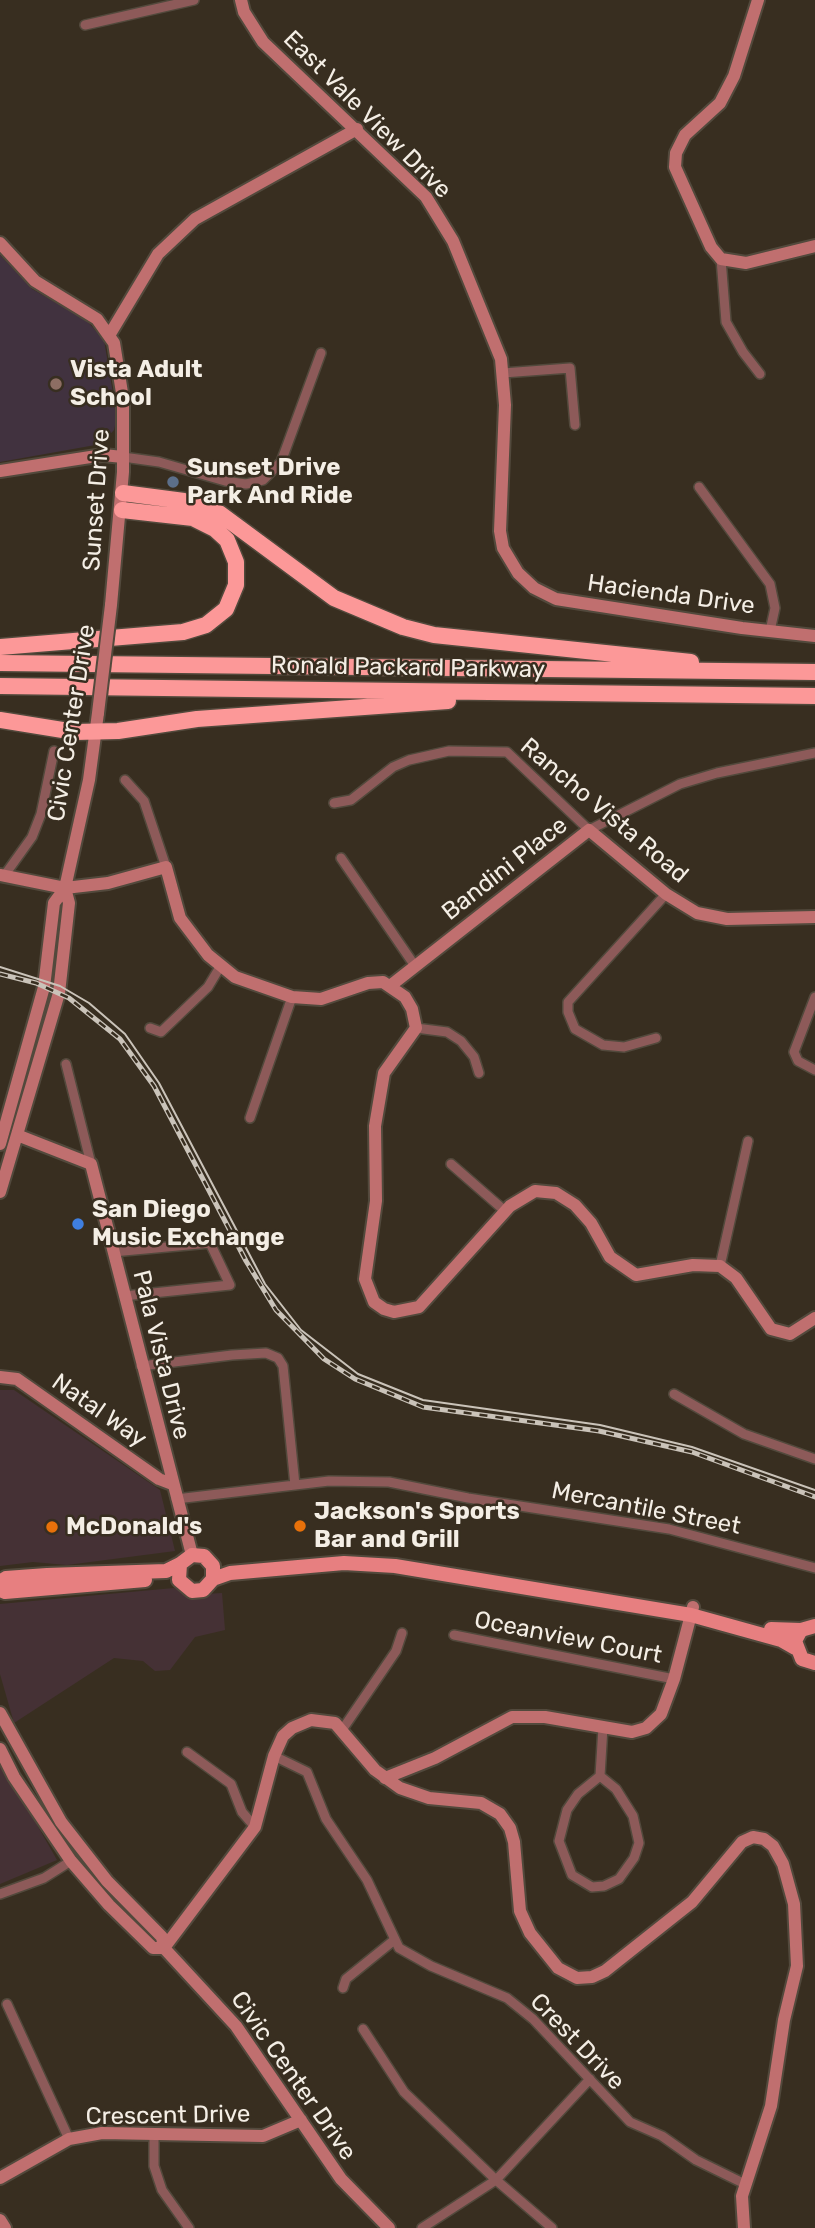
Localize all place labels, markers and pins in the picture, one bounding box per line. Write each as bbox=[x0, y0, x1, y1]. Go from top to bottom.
place label: Vista Adult School bbox=[70, 356, 203, 412]
marker: Vista Adult School bbox=[48, 376, 64, 392]
place label: Sunset Drive Park And Ride bbox=[187, 454, 353, 510]
marker: Sunset Drive Park And Ride bbox=[165, 474, 181, 490]
place label: San Diego Music Exchange bbox=[92, 1196, 284, 1252]
marker: San Diego Music Exchange bbox=[70, 1216, 86, 1232]
place label: Jackson's Sports Bar and Grill bbox=[314, 1498, 520, 1554]
place label: McDonald's bbox=[66, 1513, 202, 1541]
marker: Jackson's Sports Bar and Grill bbox=[292, 1518, 308, 1534]
marker: McDonald's bbox=[44, 1519, 60, 1535]

